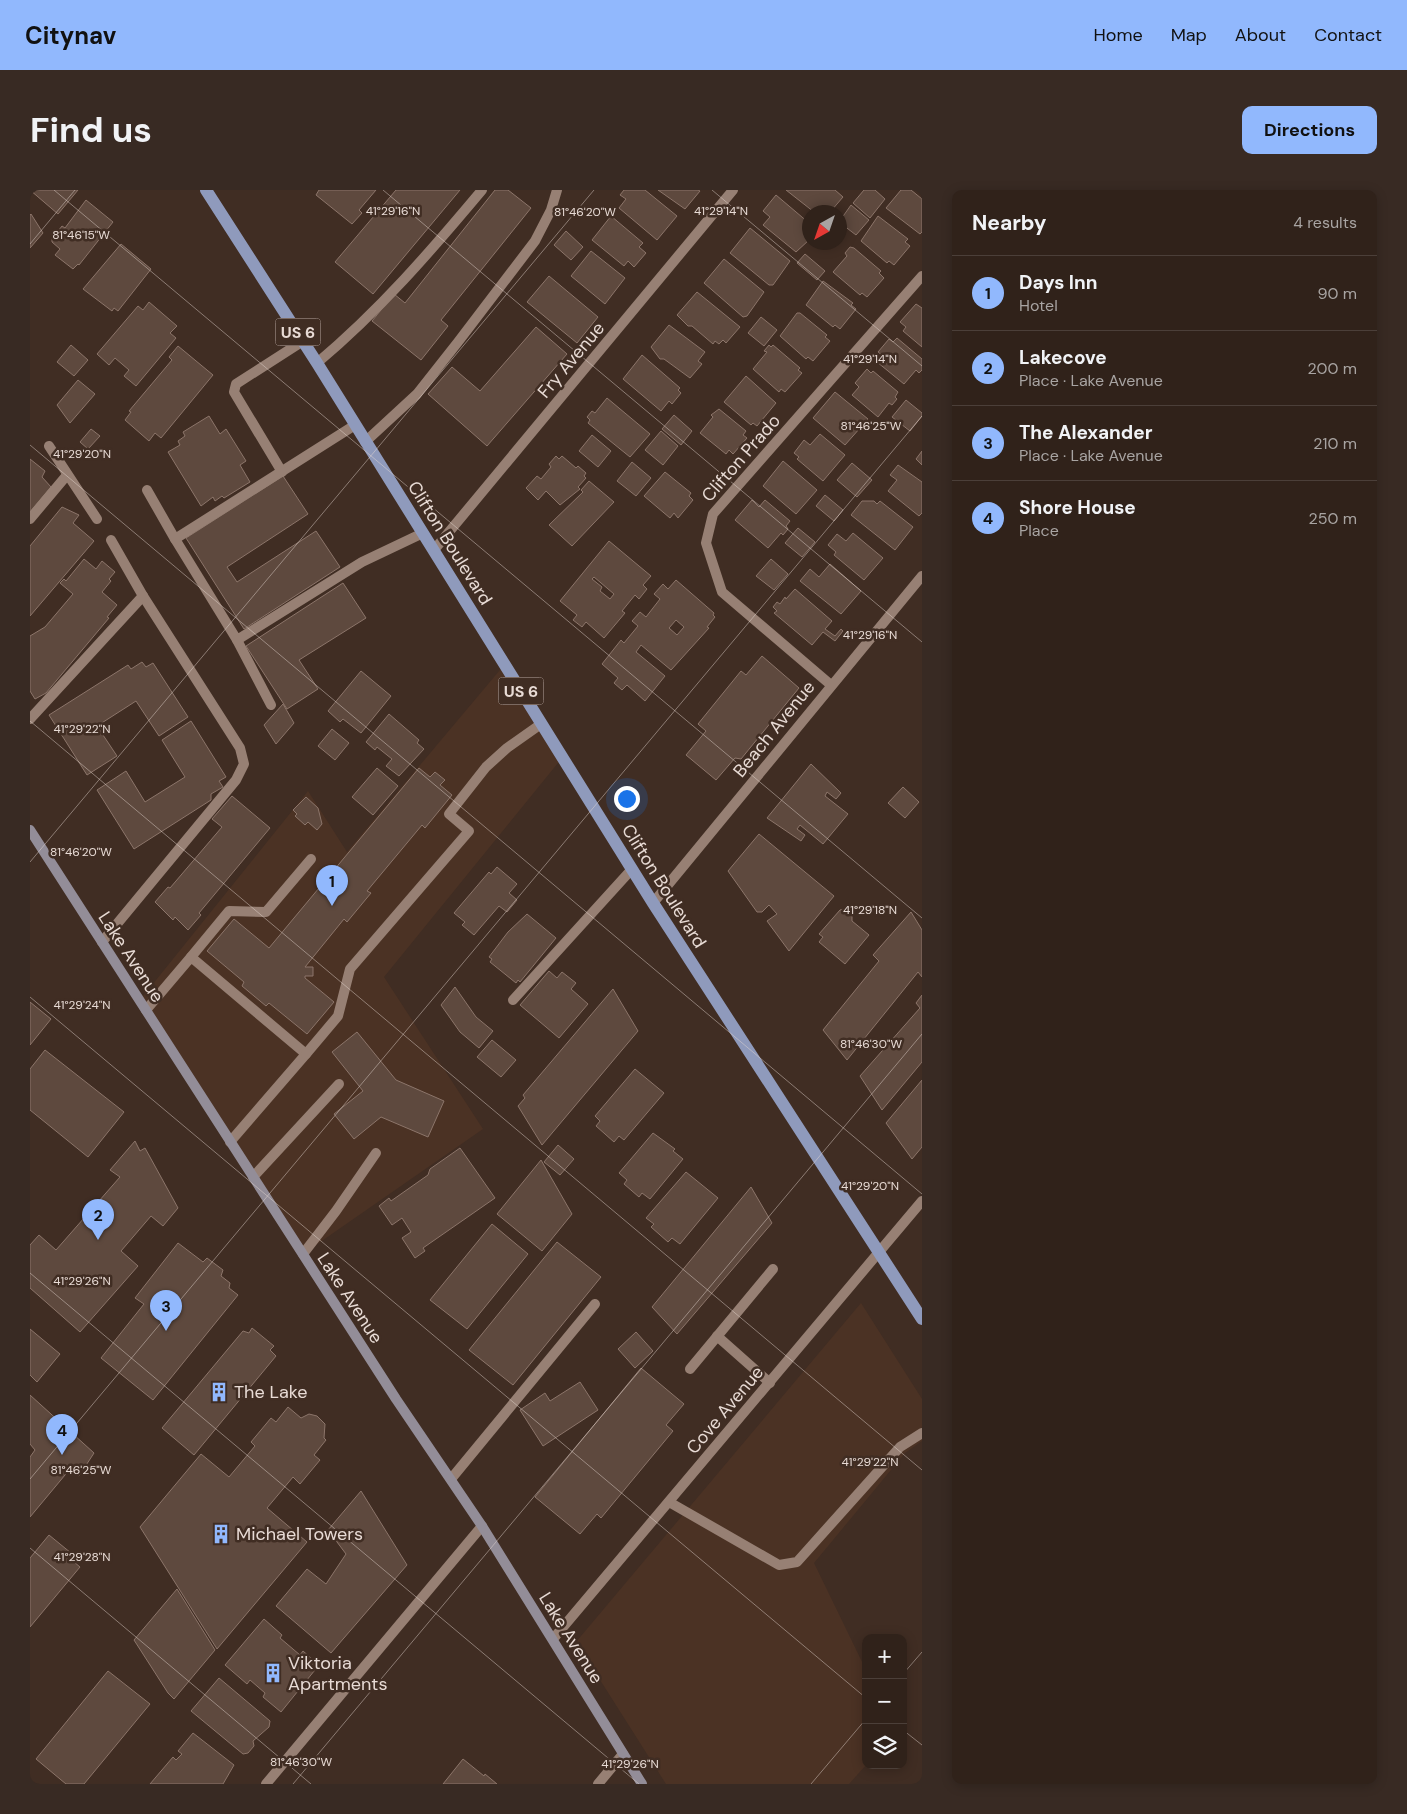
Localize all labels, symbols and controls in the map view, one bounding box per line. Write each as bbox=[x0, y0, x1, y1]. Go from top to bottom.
text: Citynav bbox=[25, 20, 116, 51]
text: Home bbox=[1093, 23, 1143, 47]
text: Map bbox=[1171, 23, 1207, 47]
text: About bbox=[1235, 23, 1286, 47]
text: Contact bbox=[1314, 23, 1382, 47]
button: Directions bbox=[1242, 106, 1377, 154]
text: Find us bbox=[30, 107, 152, 153]
text: 41°29'16"N bbox=[366, 203, 420, 219]
text: 41°29'14"N bbox=[694, 203, 748, 219]
text: 81°46'20"W bbox=[554, 204, 616, 220]
north arrow bbox=[802, 205, 847, 250]
text: Nearby bbox=[972, 209, 1046, 237]
text: 4 results bbox=[1293, 212, 1357, 233]
text: 81°46'15"W bbox=[52, 227, 110, 243]
text: Days Inn bbox=[1019, 270, 1097, 295]
text: 1 bbox=[985, 283, 991, 304]
text: 90 m bbox=[1317, 283, 1357, 304]
text: Hotel bbox=[1019, 295, 1058, 316]
street label: Fry Avenue bbox=[532, 317, 610, 403]
road number: US 6 bbox=[276, 318, 320, 346]
text: Lakecove bbox=[1019, 345, 1107, 370]
text: 41°29'14"N bbox=[843, 351, 897, 367]
text: 2 bbox=[983, 358, 993, 379]
text: 200 m bbox=[1308, 358, 1357, 379]
text: Place · Lake Avenue bbox=[1019, 370, 1163, 391]
street label: Clifton Prado bbox=[696, 409, 786, 507]
text: 81°46'25"W bbox=[841, 418, 902, 434]
text: The Alexander bbox=[1019, 420, 1152, 445]
text: 3 bbox=[983, 433, 993, 454]
text: 210 m bbox=[1313, 433, 1357, 454]
text: Place · Lake Avenue bbox=[1019, 445, 1163, 466]
text: 41°29'20"N bbox=[53, 446, 111, 462]
street label: Clifton Boulevard bbox=[402, 476, 498, 610]
text: Shore House bbox=[1019, 495, 1136, 520]
text: 4 bbox=[983, 508, 993, 529]
text: 250 m bbox=[1309, 508, 1357, 529]
text: Place bbox=[1019, 520, 1059, 541]
text: 41°29'16"N bbox=[843, 627, 897, 643]
street label: Beach Avenue bbox=[728, 676, 820, 782]
road number: US 6 bbox=[498, 678, 544, 704]
text: 41°29'22"N bbox=[54, 721, 111, 737]
your location bbox=[614, 786, 640, 812]
street label: Clifton Boulevard bbox=[616, 819, 712, 953]
text: 81°46'20"W bbox=[50, 844, 112, 860]
pin: 1 bbox=[316, 865, 348, 906]
text: 41°29'18"N bbox=[843, 902, 897, 918]
street label: Lake Avenue bbox=[93, 907, 169, 1007]
text: 41°29'24"N bbox=[53, 997, 111, 1013]
text: 81°46'30"W bbox=[840, 1036, 902, 1052]
text: 41°29'20"N bbox=[841, 1178, 899, 1194]
pin: 2 bbox=[82, 1199, 114, 1240]
street label: Lake Avenue bbox=[312, 1248, 388, 1348]
text: 41°29'26"N bbox=[53, 1273, 111, 1289]
pin: 3 bbox=[150, 1290, 182, 1331]
street label: Cove Avenue bbox=[681, 1361, 769, 1459]
place label: The Lake bbox=[234, 1380, 307, 1404]
building icon: The Lake bbox=[208, 1381, 230, 1403]
pin: 4 bbox=[46, 1414, 78, 1455]
text: 41°29'22"N bbox=[842, 1454, 899, 1470]
text: 81°46'25"W bbox=[51, 1462, 112, 1478]
place label: Michael Towers bbox=[236, 1522, 363, 1546]
building icon: Michael Towers bbox=[210, 1523, 232, 1545]
text: 41°29'28"N bbox=[53, 1549, 111, 1565]
street label: Lake Avenue bbox=[533, 1588, 609, 1688]
map controls bbox=[862, 1634, 907, 1769]
button: + bbox=[862, 1634, 907, 1679]
place label: Viktoria Apartments bbox=[288, 1651, 387, 1696]
building icon: Viktoria Apartments bbox=[262, 1662, 284, 1684]
button: − bbox=[862, 1679, 907, 1724]
button: layers bbox=[862, 1724, 907, 1769]
text: 81°46'30"W bbox=[270, 1754, 332, 1770]
text: 41°29'26"N bbox=[601, 1756, 659, 1772]

